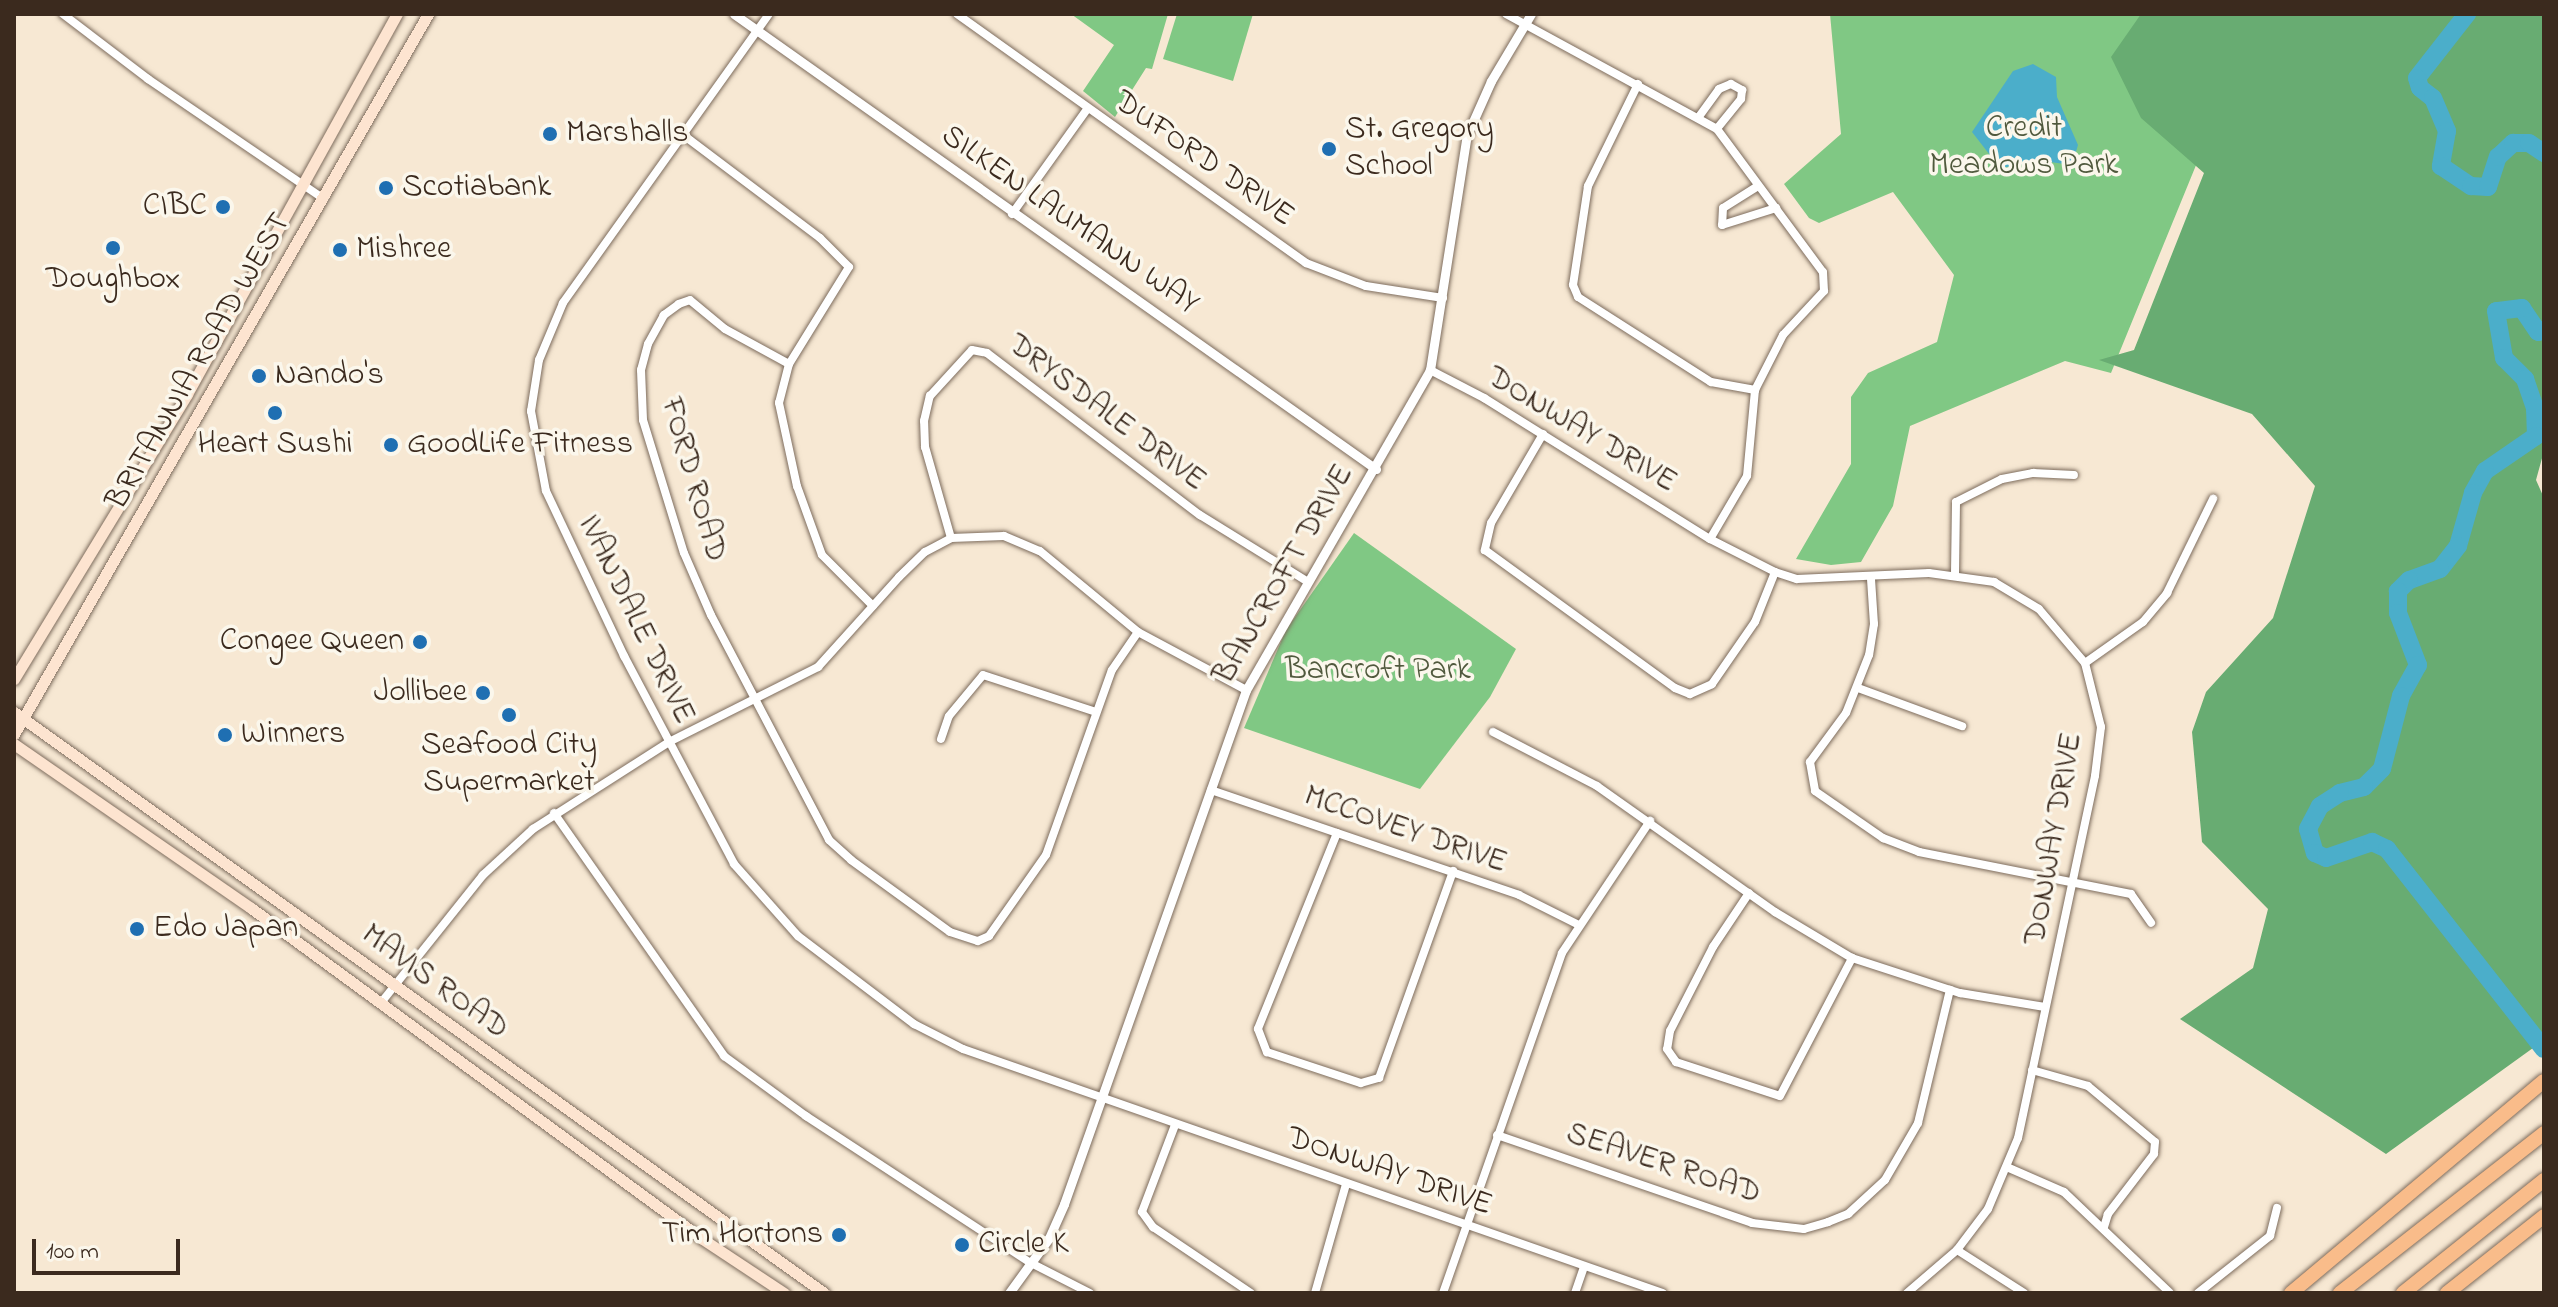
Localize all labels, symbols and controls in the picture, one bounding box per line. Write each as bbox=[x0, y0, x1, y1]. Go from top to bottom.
street label: DUFORD DRIVE bbox=[1105, 84, 1301, 236]
park label: Credit Meadows Park bbox=[1930, 111, 2118, 186]
place label: St. Gregory School bbox=[1345, 112, 1494, 187]
place label: Marshalls bbox=[566, 115, 688, 153]
street label: SILKEN LAUMANN WAY bbox=[933, 118, 1205, 324]
marker: Marshalls bbox=[541, 125, 559, 143]
marker: St. Gregory School bbox=[1320, 140, 1338, 158]
place label: Scotiabank bbox=[402, 169, 551, 207]
marker: Scotiabank bbox=[377, 179, 395, 197]
place label: CIBC bbox=[143, 188, 207, 226]
marker: CIBC bbox=[214, 198, 232, 216]
street label: BRITANNIA ROAD WEST bbox=[99, 207, 301, 517]
place label: Mishree bbox=[356, 231, 451, 269]
marker: Doughbox bbox=[104, 239, 122, 257]
marker: Mishree bbox=[331, 241, 349, 259]
place label: Doughbox bbox=[46, 261, 180, 299]
street label: DRYSDALE DRIVE bbox=[999, 327, 1213, 501]
place label: Nando's bbox=[275, 357, 384, 395]
street label: DONWAY DRIVE bbox=[1479, 359, 1683, 503]
marker: Nando's bbox=[250, 367, 268, 385]
street label: FORD ROAD bbox=[650, 394, 734, 566]
marker: Heart Sushi bbox=[266, 404, 284, 422]
place label: Heart Sushi bbox=[198, 426, 352, 464]
place label: GoodLife Fitness bbox=[407, 426, 633, 464]
marker: GoodLife Fitness bbox=[382, 436, 400, 454]
street label: BANCROFT DRIVE bbox=[1207, 458, 1363, 692]
street label: IVANDALE DRIVE bbox=[568, 509, 702, 731]
place label: Congee Queen bbox=[220, 623, 404, 661]
marker: Congee Queen bbox=[411, 633, 429, 651]
park label: Bancroft Park bbox=[1285, 652, 1471, 690]
place label: Jollibee bbox=[374, 674, 467, 712]
marker: Jollibee bbox=[474, 684, 492, 702]
marker: Seafood City Supermarket bbox=[500, 706, 518, 724]
place label: Winners bbox=[241, 716, 345, 754]
marker: Winners bbox=[216, 726, 234, 744]
place label: Seafood City Supermarket bbox=[421, 728, 597, 803]
street label: DONWAY DRIVE bbox=[2017, 730, 2093, 948]
street label: MCCOVEY DRIVE bbox=[1299, 778, 1511, 884]
place label: Edo Japan bbox=[153, 910, 298, 948]
street label: MAVIS ROAD bbox=[353, 917, 515, 1049]
marker: Edo Japan bbox=[128, 920, 146, 938]
street label: SEAVER ROAD bbox=[1561, 1116, 1765, 1214]
street label: DONWAY DRIVE bbox=[1281, 1120, 1497, 1226]
place label: Tim Hortons bbox=[661, 1216, 823, 1254]
scale bar bbox=[36, 1223, 184, 1273]
marker: Tim Hortons bbox=[830, 1226, 848, 1244]
place label: Circle K bbox=[978, 1226, 1069, 1264]
text: 100 m bbox=[46, 1235, 99, 1270]
marker: Circle K bbox=[953, 1236, 971, 1254]

